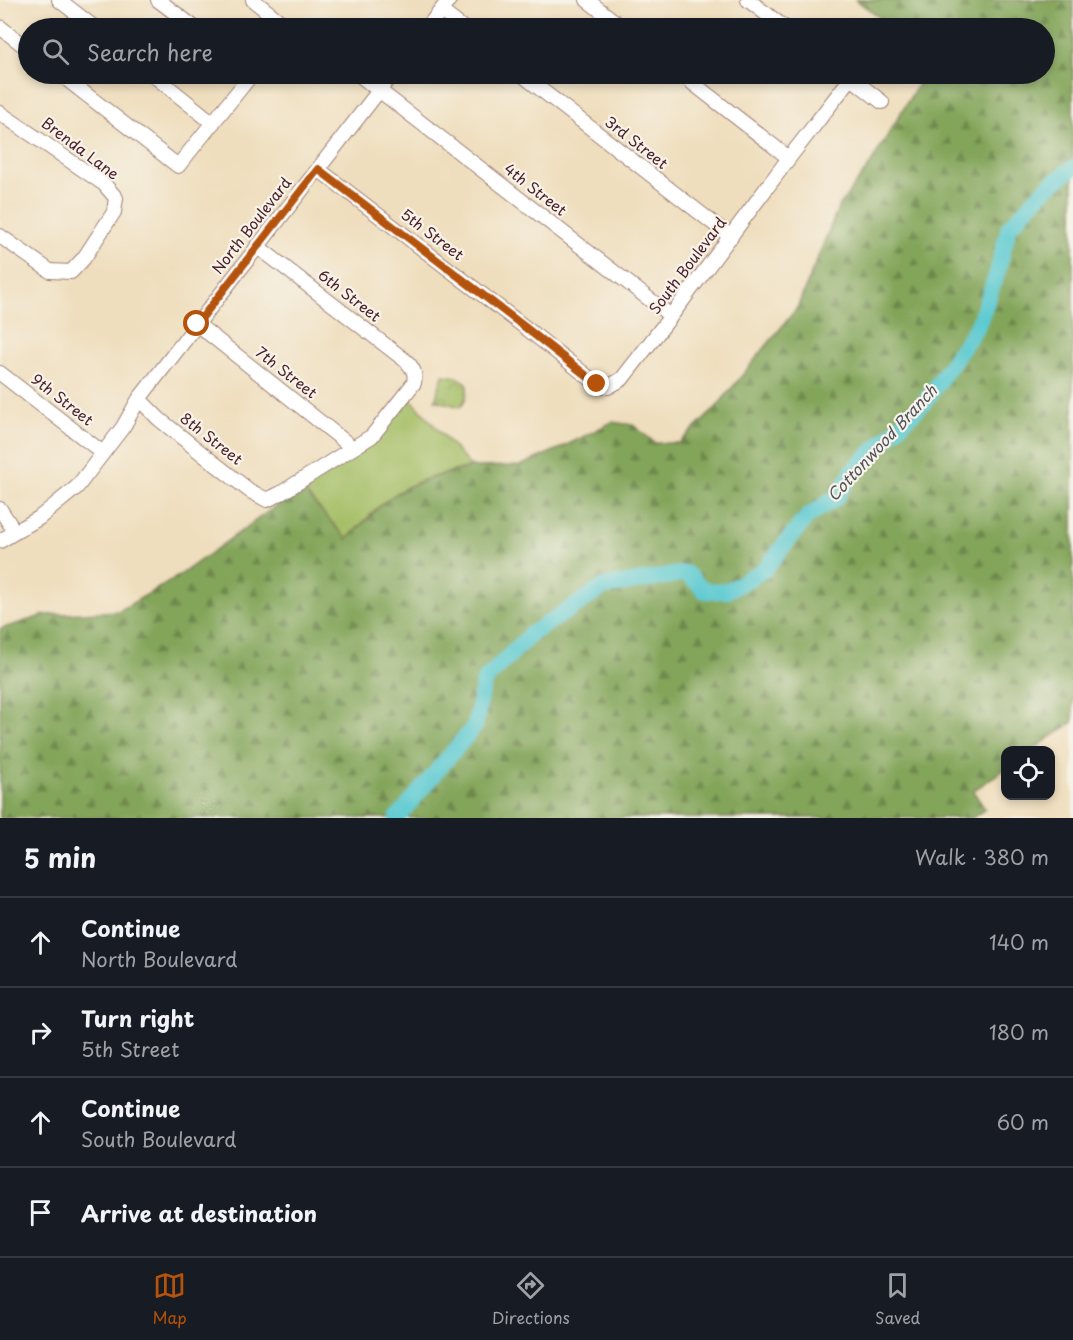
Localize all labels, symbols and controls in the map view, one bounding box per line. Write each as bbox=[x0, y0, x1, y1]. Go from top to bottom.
search box bbox=[18, 18, 1055, 84]
icon: search bbox=[39, 35, 72, 68]
text: Search here bbox=[87, 35, 213, 68]
street label: 3rd Street bbox=[600, 110, 673, 174]
street label: Brenda Lane bbox=[37, 111, 125, 185]
street label: 4th Street bbox=[500, 157, 572, 221]
street label: North Boulevard bbox=[206, 172, 296, 278]
street label: 5th Street bbox=[396, 202, 469, 265]
street label: South Boulevard bbox=[643, 212, 731, 319]
street label: 6th Street bbox=[314, 263, 386, 327]
route start bbox=[183, 310, 209, 336]
street label: 7th Street bbox=[251, 340, 323, 403]
street label: 9th Street bbox=[27, 367, 99, 430]
route end bbox=[583, 370, 609, 396]
water label: Cottonwood Branch bbox=[821, 378, 942, 506]
street label: 8th Street bbox=[176, 406, 248, 470]
map controls bbox=[1001, 746, 1055, 800]
button: locate bbox=[1001, 746, 1055, 800]
text: 5 min bbox=[24, 838, 96, 877]
text: Walk · 380 m bbox=[915, 842, 1049, 872]
text: Continue bbox=[81, 911, 180, 944]
icon: ahead bbox=[24, 926, 57, 959]
text: 140 m bbox=[989, 927, 1049, 957]
text: North Boulevard bbox=[81, 944, 238, 974]
text: Turn right bbox=[81, 1001, 194, 1034]
icon: right bbox=[24, 1016, 57, 1049]
text: 180 m bbox=[989, 1017, 1049, 1047]
text: 5th Street bbox=[81, 1034, 179, 1064]
text: Continue bbox=[81, 1091, 180, 1124]
icon: ahead bbox=[24, 1106, 57, 1139]
text: 60 m bbox=[997, 1107, 1049, 1137]
text: South Boulevard bbox=[81, 1124, 237, 1154]
icon: arrive bbox=[24, 1196, 57, 1229]
text: Arrive at destination bbox=[81, 1196, 317, 1229]
tab: Map bbox=[153, 1269, 187, 1329]
tab: Directions bbox=[492, 1269, 570, 1329]
tab: Saved bbox=[875, 1269, 920, 1329]

